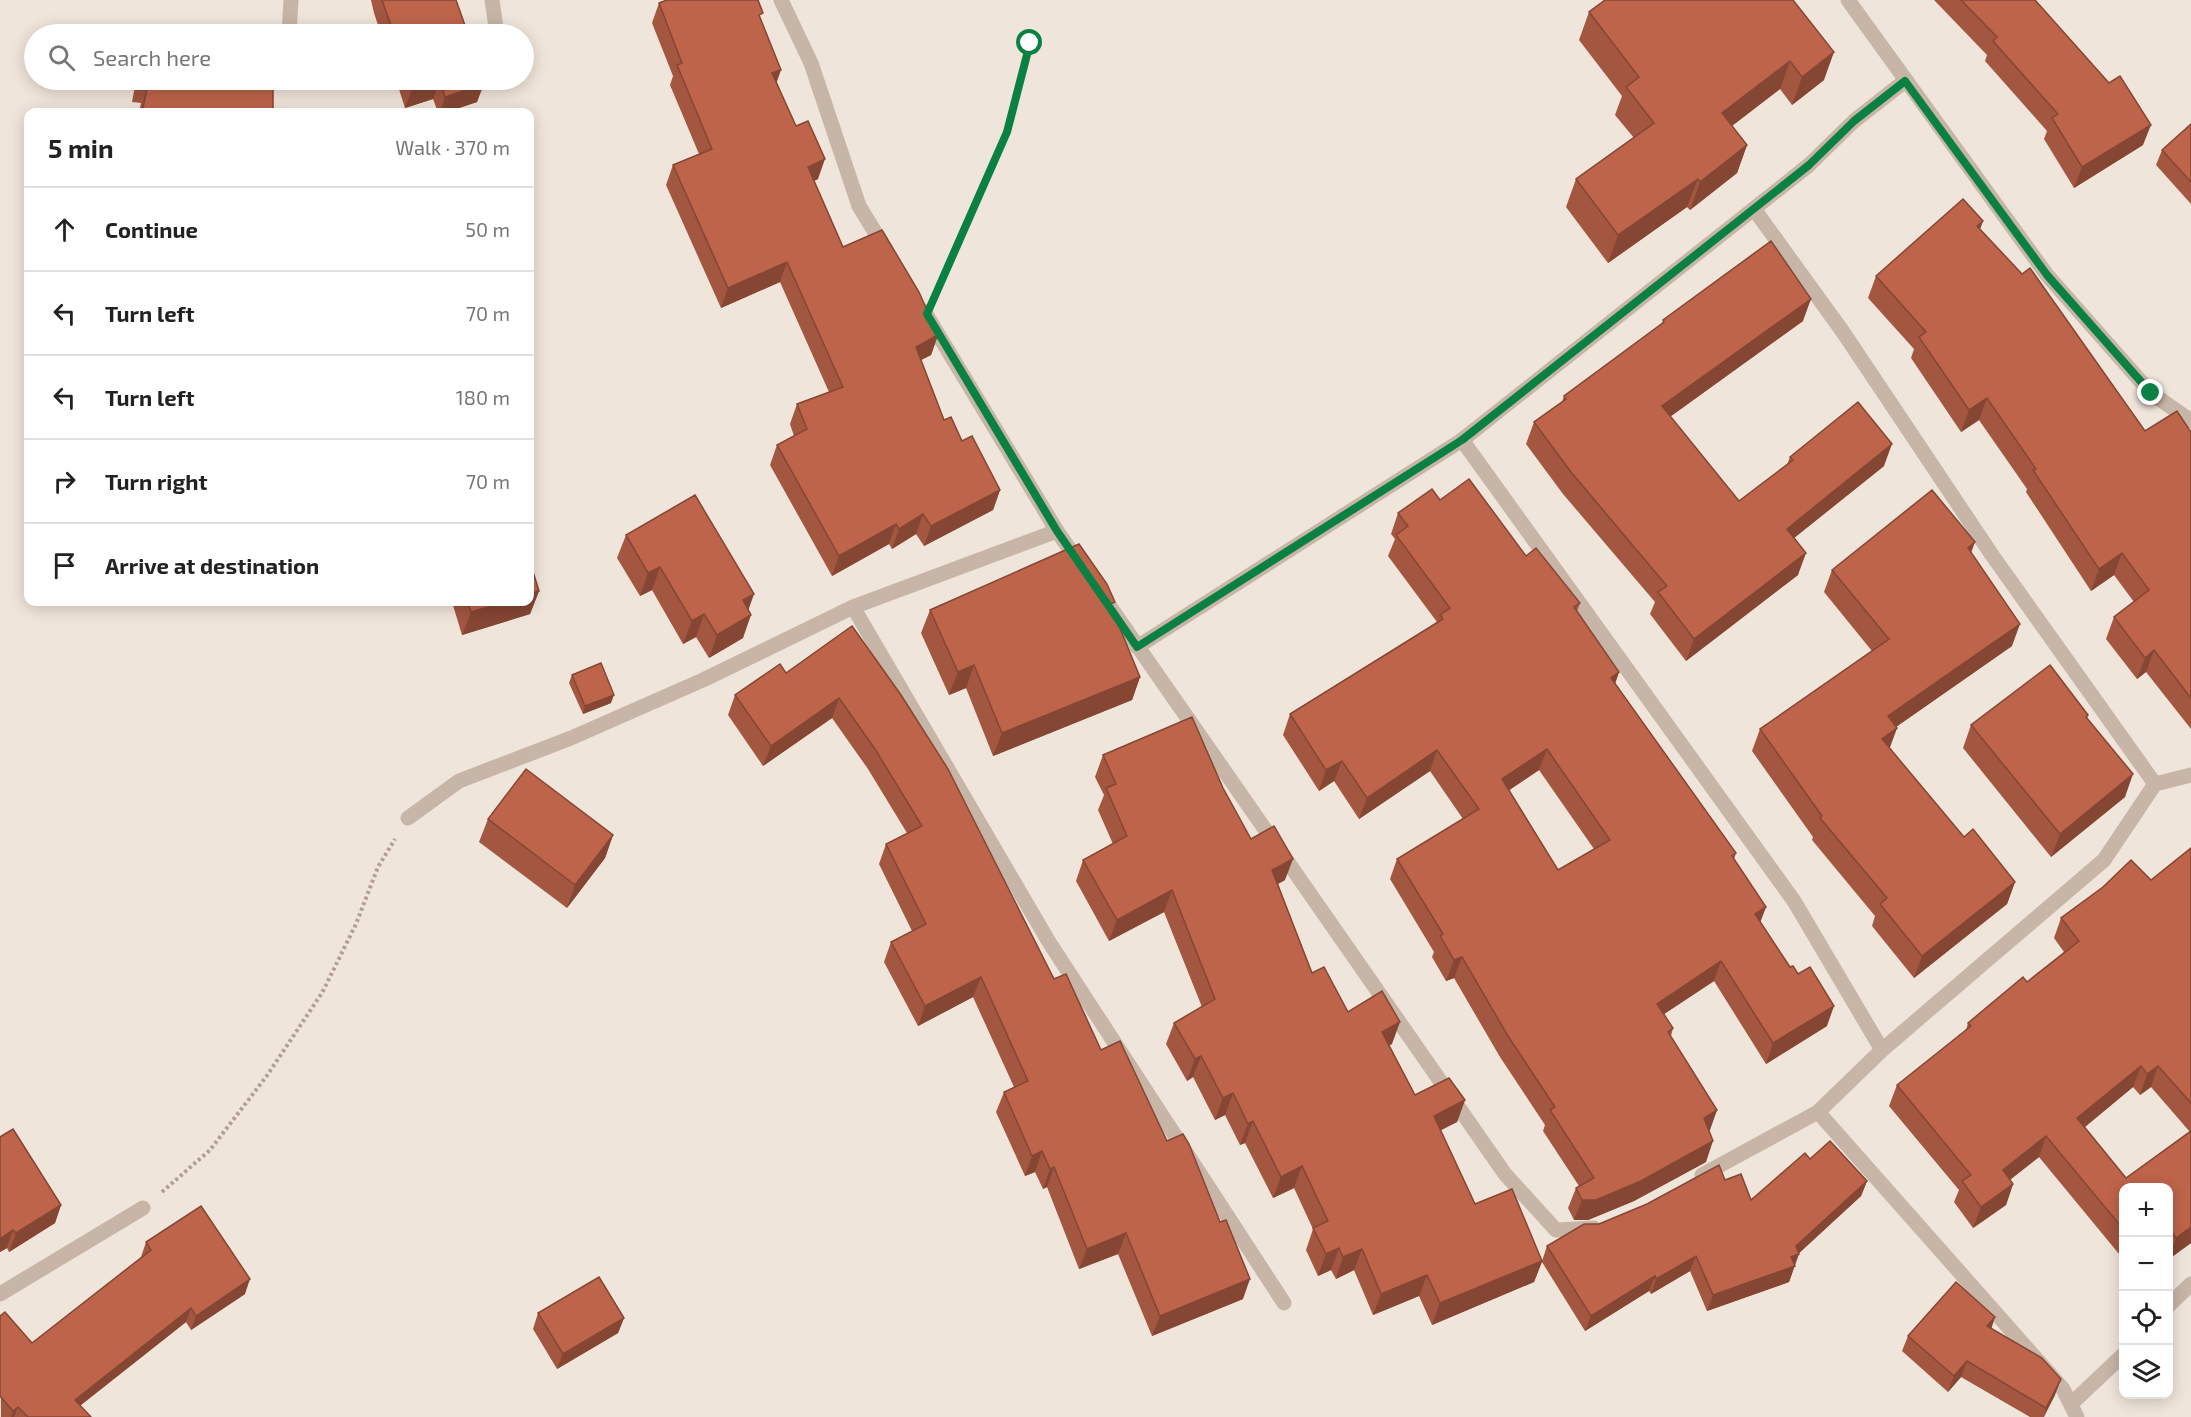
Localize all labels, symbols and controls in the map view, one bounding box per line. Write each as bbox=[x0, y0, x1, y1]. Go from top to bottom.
search box bbox=[24, 24, 534, 90]
route start bbox=[1016, 29, 1042, 55]
icon: search bbox=[45, 41, 78, 74]
text: Search here bbox=[93, 44, 211, 70]
text: 5 min bbox=[48, 132, 114, 163]
text: Walk · 370 m bbox=[395, 135, 510, 159]
icon: ahead bbox=[48, 213, 81, 246]
text: Continue bbox=[105, 216, 198, 242]
text: 50 m bbox=[465, 217, 510, 241]
icon: left bbox=[48, 297, 81, 330]
text: Turn left bbox=[105, 300, 194, 326]
text: 70 m bbox=[466, 301, 510, 325]
route end bbox=[2137, 379, 2163, 405]
icon: left bbox=[48, 381, 81, 414]
text: Turn left bbox=[105, 384, 194, 410]
text: 180 m bbox=[456, 385, 510, 409]
icon: right bbox=[48, 465, 81, 498]
text: Turn right bbox=[105, 468, 207, 494]
text: 70 m bbox=[466, 469, 510, 493]
icon: arrive bbox=[48, 549, 81, 582]
text: Arrive at destination bbox=[105, 552, 319, 578]
map controls bbox=[2119, 1183, 2173, 1399]
button: + bbox=[2119, 1183, 2173, 1237]
button: − bbox=[2119, 1237, 2173, 1291]
button: locate bbox=[2119, 1291, 2173, 1345]
button: layers bbox=[2119, 1345, 2173, 1399]

